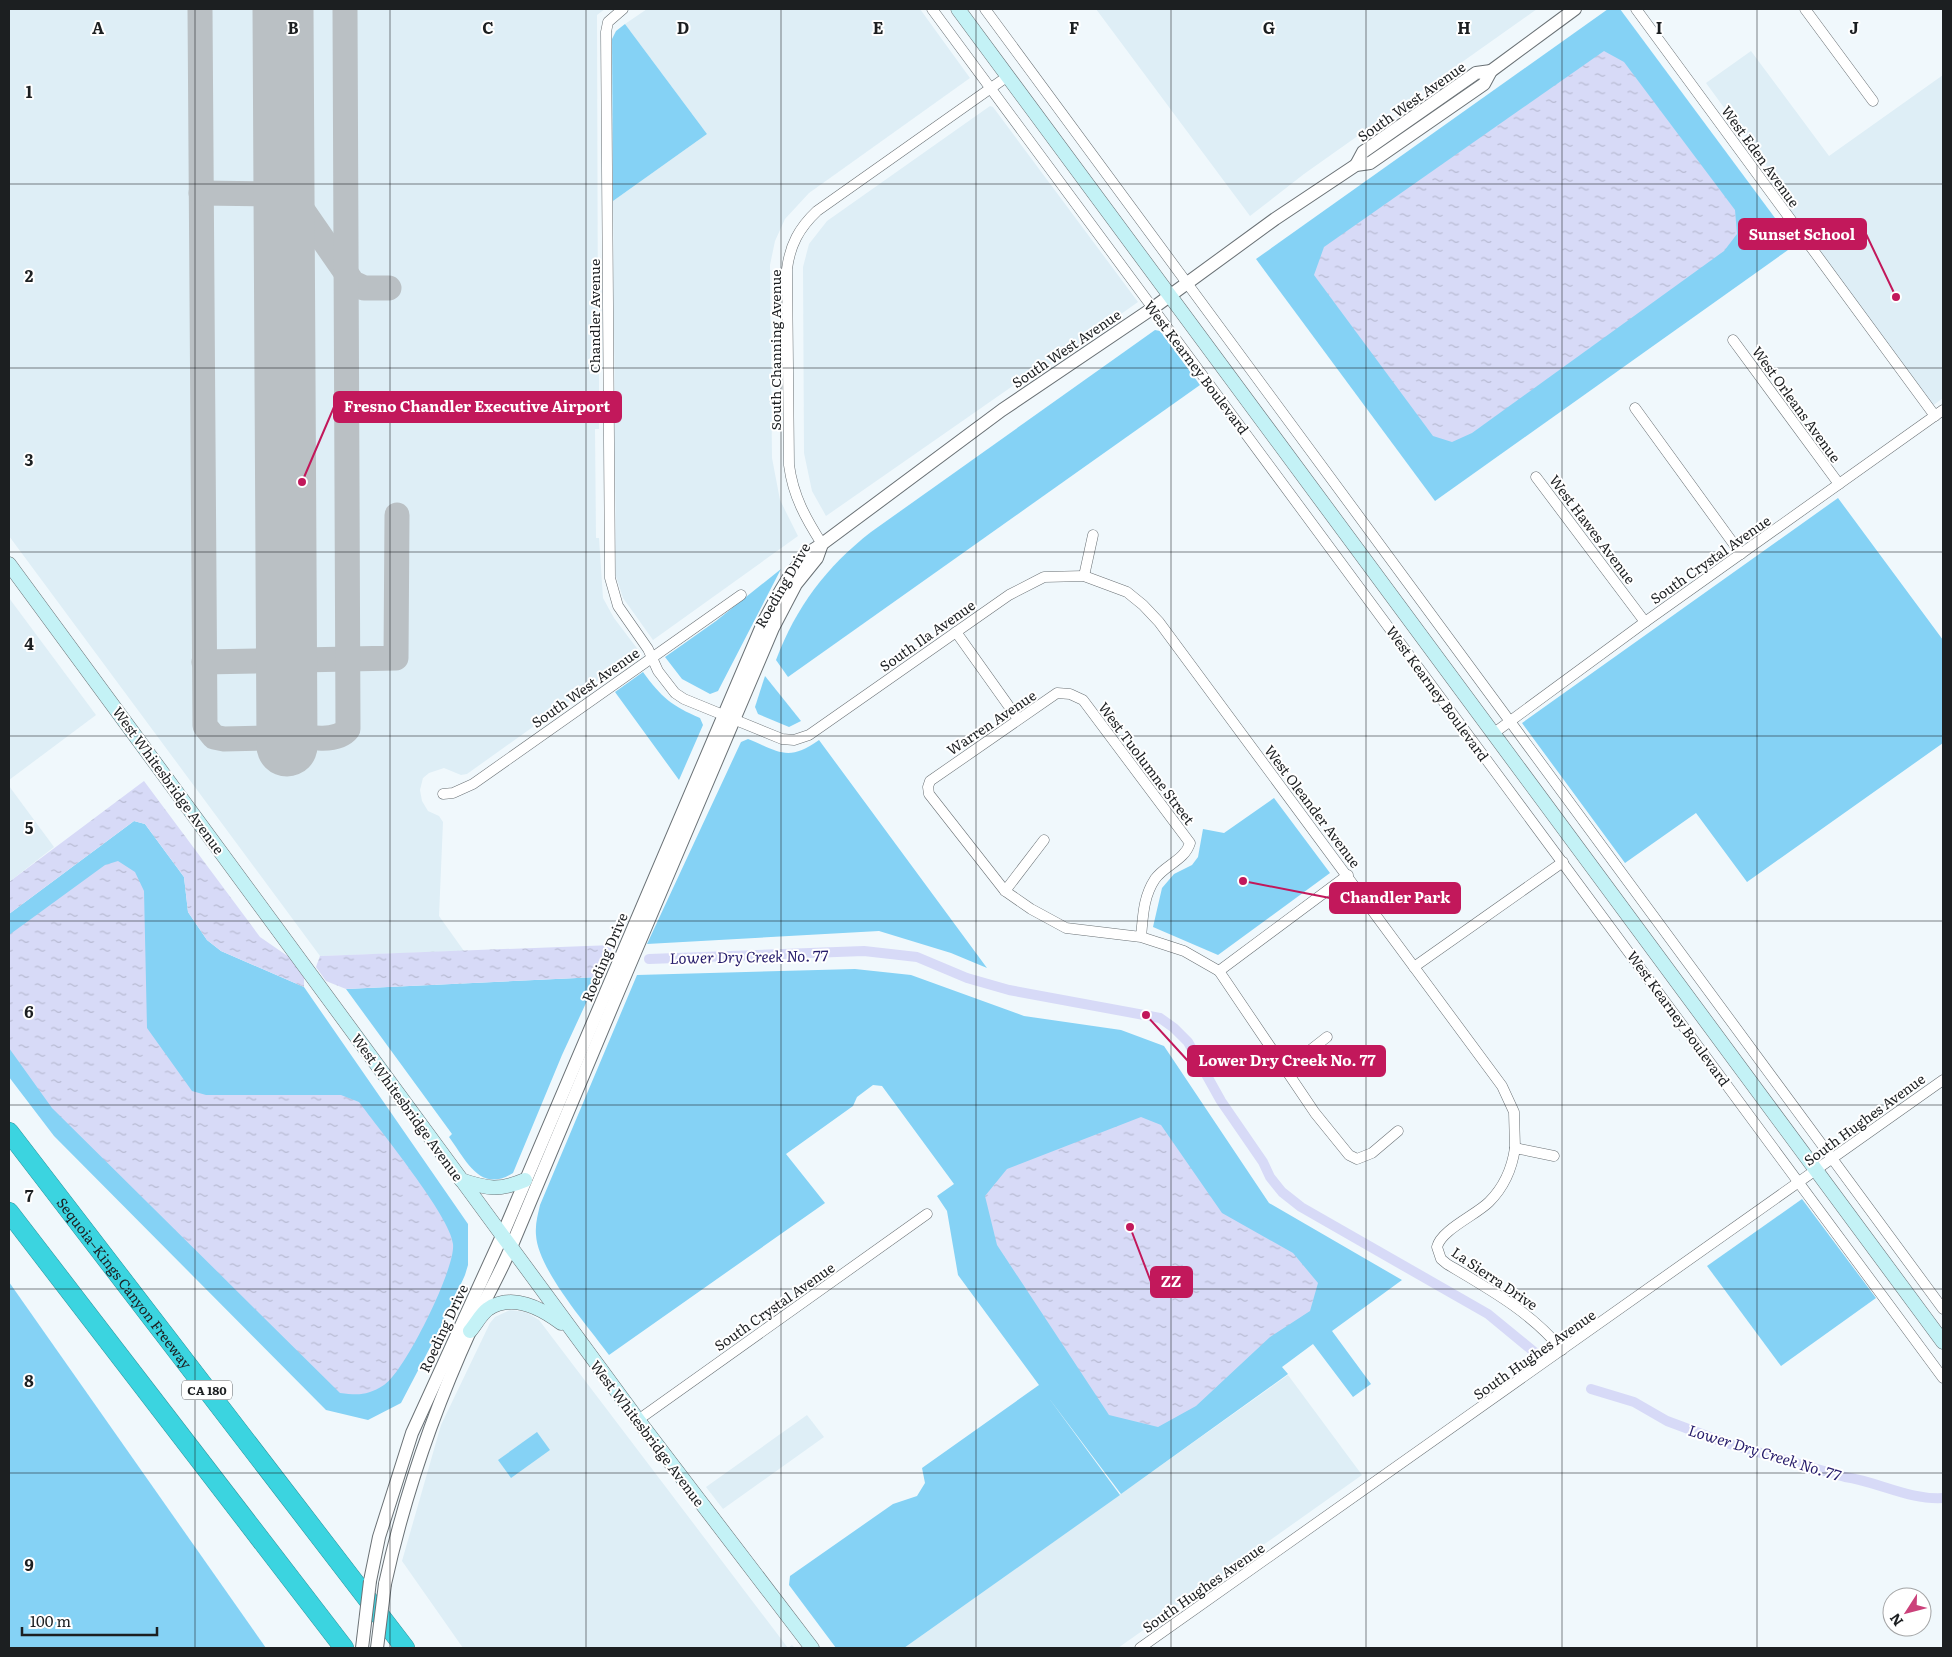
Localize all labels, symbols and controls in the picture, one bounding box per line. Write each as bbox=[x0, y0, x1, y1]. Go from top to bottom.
text: A bbox=[92, 15, 104, 39]
text: B bbox=[287, 15, 299, 39]
text: C bbox=[482, 15, 494, 39]
text: D bbox=[677, 15, 689, 39]
text: E bbox=[873, 15, 884, 39]
text: F bbox=[1069, 15, 1079, 39]
text: G bbox=[1263, 15, 1275, 39]
text: H bbox=[1457, 15, 1471, 39]
text: I bbox=[1656, 15, 1662, 39]
text: J bbox=[1849, 15, 1859, 39]
street label: South West Avenue bbox=[1353, 56, 1469, 146]
text: 1 bbox=[26, 79, 33, 103]
street label: West Eden Avenue bbox=[1717, 101, 1805, 211]
callout: Sunset School bbox=[1739, 219, 1866, 249]
text: Sunset School bbox=[1749, 222, 1856, 245]
street label: Chandler Avenue bbox=[584, 259, 604, 373]
text: 2 bbox=[25, 263, 34, 287]
street label: South Channing Avenue bbox=[765, 269, 785, 431]
street label: West Kearney Boulevard bbox=[1140, 296, 1254, 438]
street label: South West Avenue bbox=[1008, 304, 1124, 392]
street label: West Orleans Avenue bbox=[1748, 342, 1846, 466]
callout: Fresno Chandler Executive Airport bbox=[334, 392, 621, 422]
text: Fresno Chandler Executive Airport bbox=[344, 394, 611, 417]
text: 3 bbox=[25, 447, 34, 471]
street label: West Hawes Avenue bbox=[1545, 470, 1641, 588]
street label: South Crystal Avenue bbox=[1646, 510, 1774, 608]
street label: Roeding Drive bbox=[750, 539, 814, 631]
street label: South Ila Avenue bbox=[875, 595, 979, 675]
street label: West Kearney Boulevard bbox=[1382, 621, 1494, 765]
text: 4 bbox=[24, 631, 34, 655]
street label: South West Avenue bbox=[527, 642, 643, 732]
street label: Warren Avenue bbox=[942, 685, 1040, 759]
street label: West Tuolumne Street bbox=[1094, 698, 1200, 829]
street label: West Whitesbridge Avenue bbox=[109, 702, 229, 858]
street label: West Oleander Avenue bbox=[1260, 741, 1366, 871]
text: 5 bbox=[25, 815, 34, 839]
callout: Chandler Park bbox=[1330, 883, 1460, 913]
text: Chandler Park bbox=[1340, 885, 1451, 908]
street label: Roeding Drive bbox=[576, 909, 632, 1005]
water label: Lower Dry Creek No. 77 bbox=[670, 943, 829, 969]
street label: West Kearney Boulevard bbox=[1623, 946, 1735, 1090]
text: 6 bbox=[24, 999, 34, 1023]
street label: West Whitesbridge Avenue bbox=[348, 1029, 468, 1185]
callout: Lower Dry Creek No. 77 bbox=[1188, 1046, 1385, 1076]
text: Lower Dry Creek No. 77 bbox=[1198, 1048, 1377, 1071]
street label: South Hughes Avenue bbox=[1799, 1068, 1929, 1170]
text: 7 bbox=[25, 1183, 34, 1207]
street label: Sequoia–Kings Canyon Freeway bbox=[53, 1193, 197, 1373]
street label: La Sierra Drive bbox=[1448, 1242, 1542, 1314]
street label: South Crystal Avenue bbox=[710, 1257, 838, 1355]
callout: ZZ bbox=[1151, 1267, 1192, 1297]
text: ZZ bbox=[1161, 1269, 1181, 1292]
street label: Roeding Drive bbox=[414, 1281, 472, 1375]
street label: South Hughes Avenue bbox=[1469, 1304, 1599, 1404]
street label: West Whitesbridge Avenue bbox=[586, 1356, 710, 1510]
text: 8 bbox=[24, 1368, 34, 1392]
road number: CA 180 bbox=[182, 1380, 232, 1400]
water label: Lower Dry Creek No. 77 bbox=[1686, 1418, 1844, 1486]
street label: South Hughes Avenue bbox=[1138, 1537, 1268, 1637]
text: 9 bbox=[24, 1552, 34, 1576]
north arrow bbox=[1882, 1587, 1932, 1637]
scale bar bbox=[22, 1604, 158, 1636]
text: 100 m bbox=[30, 1609, 71, 1632]
text: N bbox=[1884, 1609, 1907, 1631]

